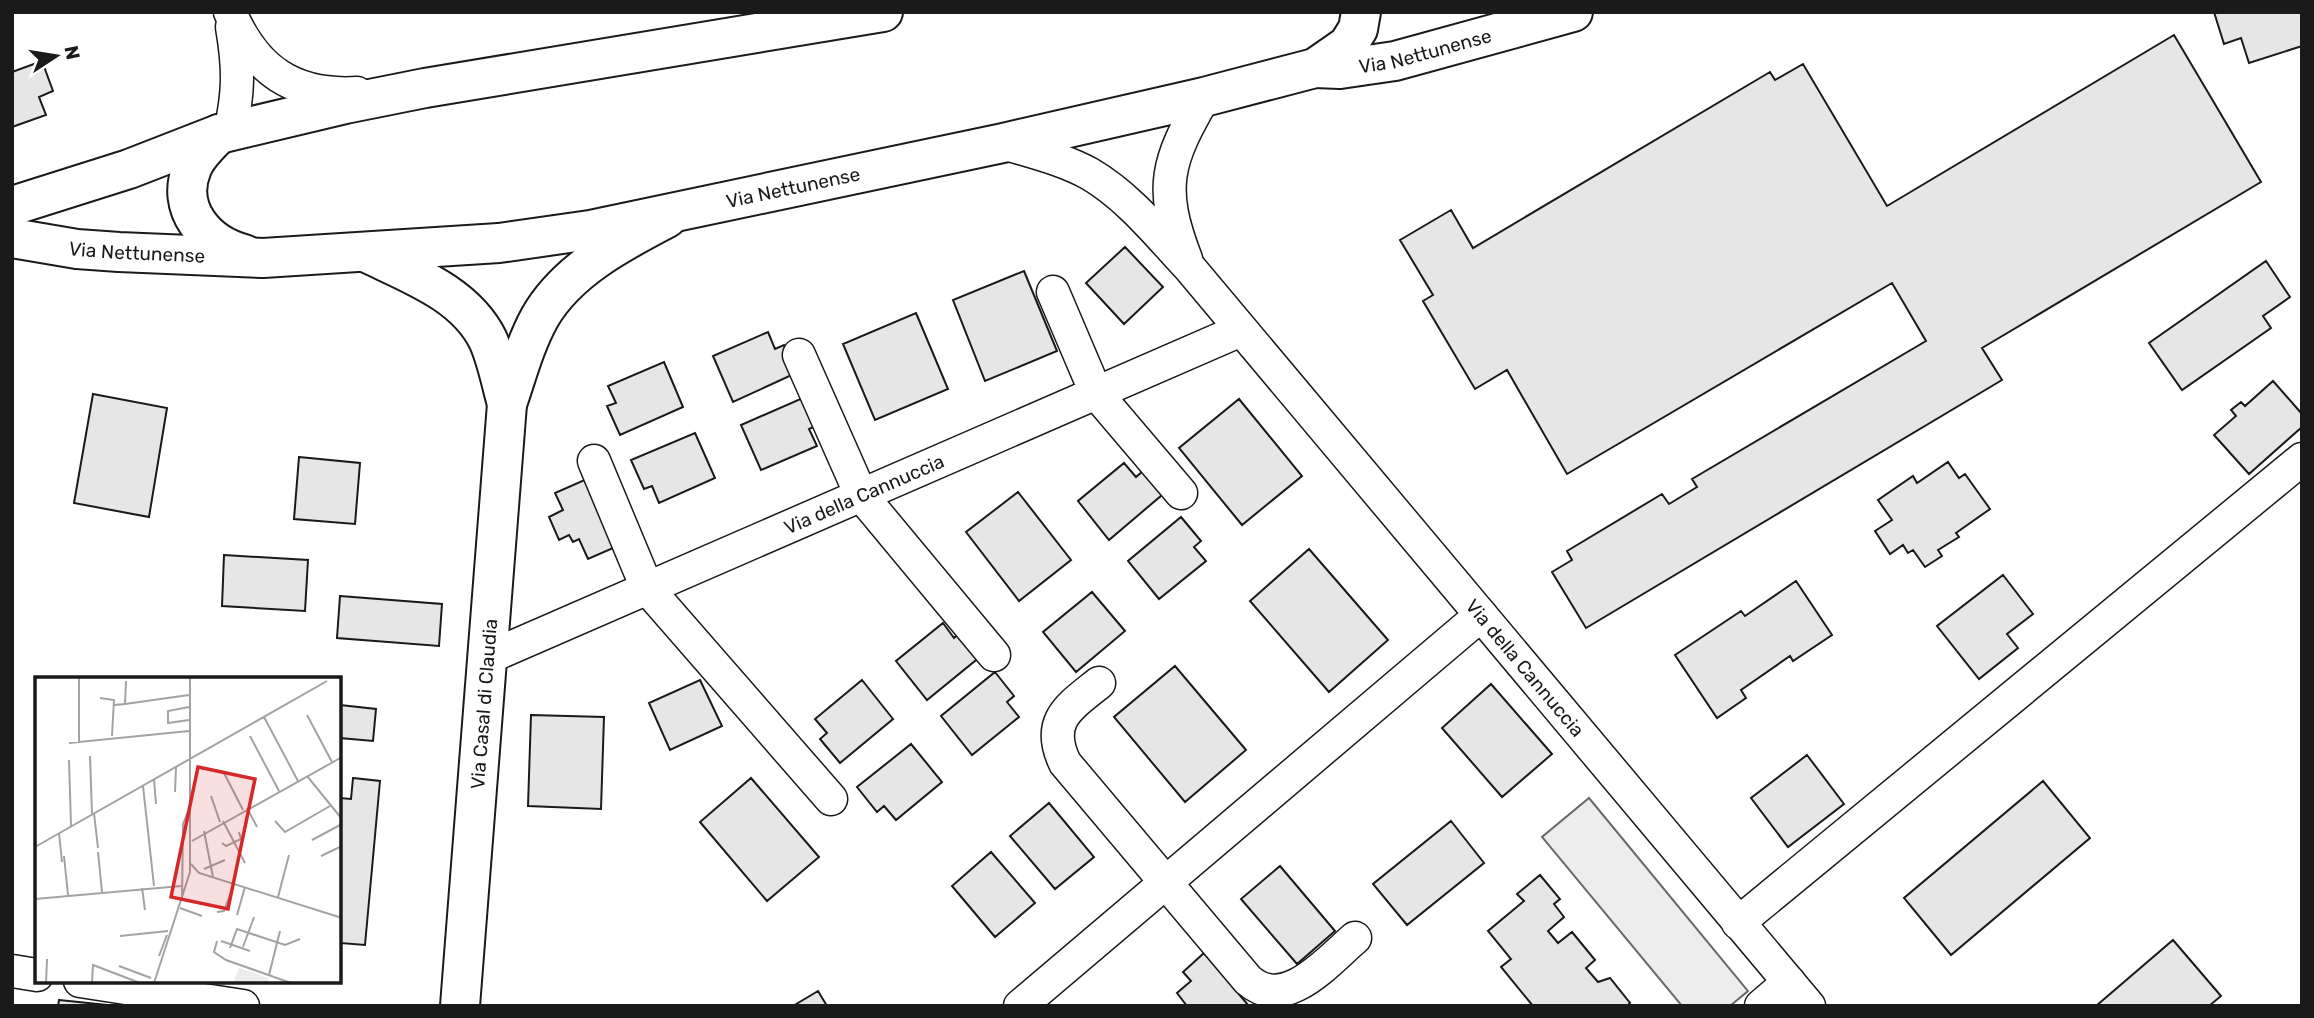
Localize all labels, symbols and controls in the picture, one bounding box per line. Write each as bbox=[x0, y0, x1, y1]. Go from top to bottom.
north arrow bbox=[21, 21, 91, 91]
street label: Via Nettunense bbox=[1357, 24, 1494, 78]
text: N bbox=[59, 43, 85, 62]
street label: Via Nettunense bbox=[724, 162, 862, 213]
street label: Via Nettunense bbox=[67, 237, 206, 268]
street label: Via della Cannuccia bbox=[781, 450, 948, 539]
street label: Via della Cannuccia bbox=[1461, 595, 1589, 741]
street label: Via Casal di Claudia bbox=[466, 618, 502, 790]
inset map bbox=[35, 677, 341, 983]

